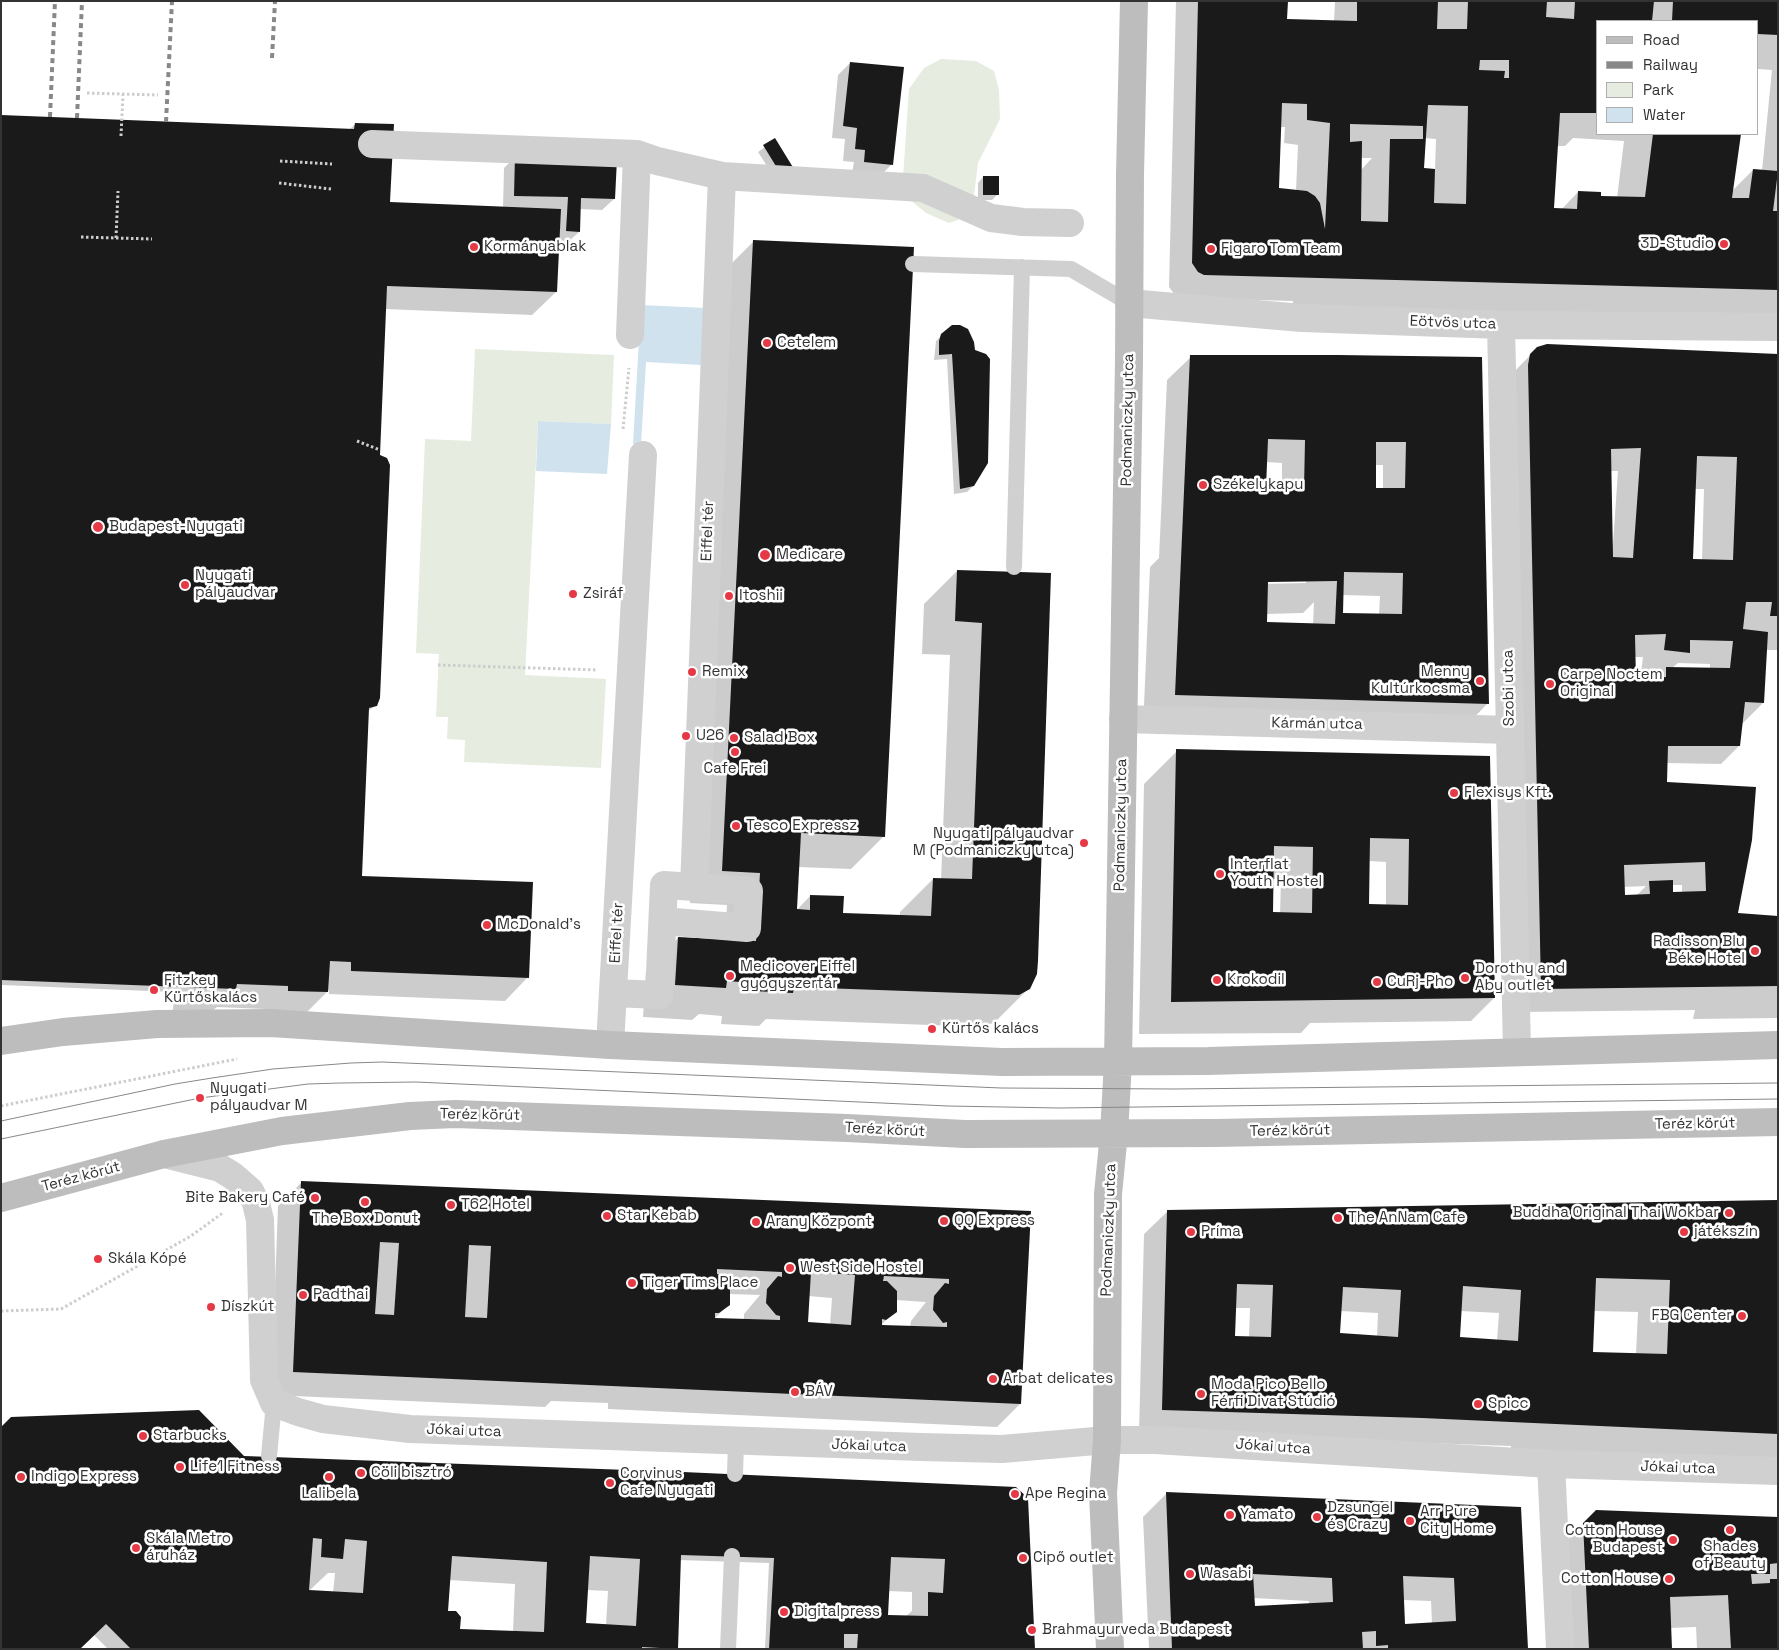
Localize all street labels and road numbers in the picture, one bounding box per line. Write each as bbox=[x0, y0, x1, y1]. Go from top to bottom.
street label: Eötvös utca bbox=[1409, 312, 1497, 334]
street label: Podmaniczky utca bbox=[1118, 353, 1138, 487]
street label: Eiffel tér bbox=[698, 500, 718, 562]
street label: Szobi utca bbox=[1499, 650, 1519, 726]
street label: Kármán utca bbox=[1271, 714, 1363, 734]
street label: Podmaniczky utca bbox=[1111, 758, 1131, 892]
street label: Eiffel tér bbox=[606, 902, 628, 964]
street label: Teréz körút bbox=[440, 1105, 520, 1125]
street label: Teréz körút bbox=[1655, 1114, 1735, 1134]
street label: Teréz körút bbox=[844, 1119, 926, 1141]
street label: Teréz körút bbox=[1250, 1121, 1330, 1141]
street label: Teréz körút bbox=[40, 1158, 122, 1196]
street label: Podmaniczky utca bbox=[1098, 1163, 1120, 1297]
street label: Jókai utca bbox=[426, 1421, 502, 1441]
street label: Jókai utca bbox=[1235, 1435, 1311, 1459]
street label: Jókai utca bbox=[831, 1436, 907, 1456]
street label: Jókai utca bbox=[1640, 1458, 1716, 1478]

